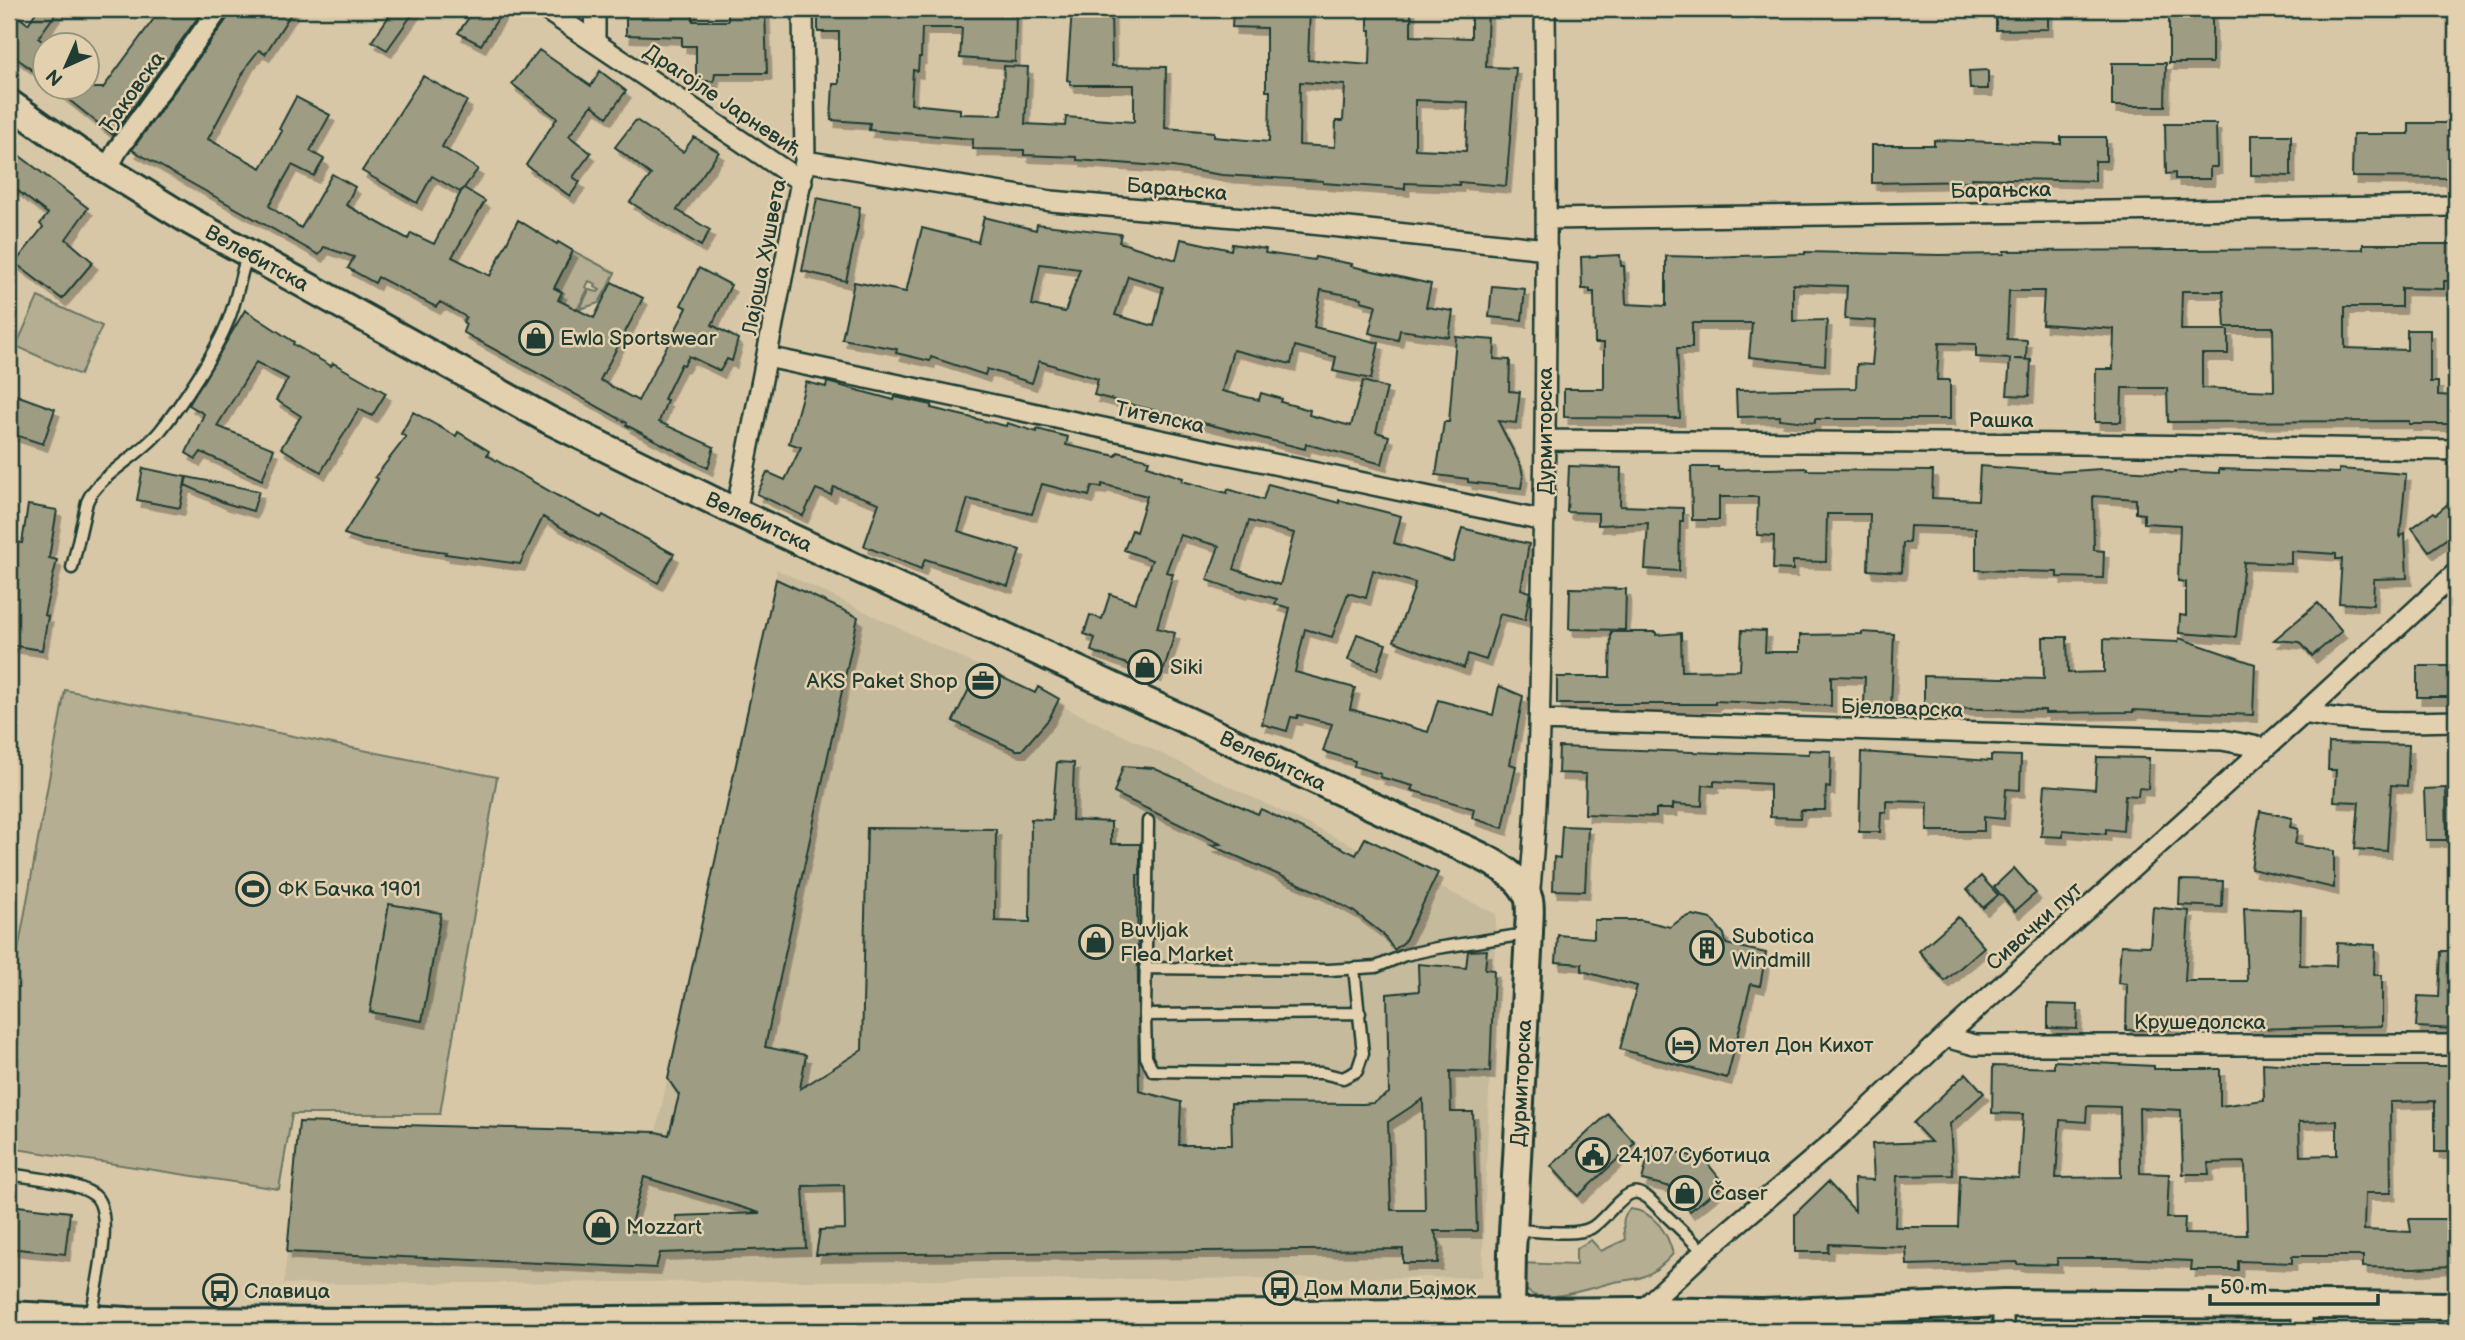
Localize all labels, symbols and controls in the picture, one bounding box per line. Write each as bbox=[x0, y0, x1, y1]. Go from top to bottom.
north arrow bbox=[32, 32, 102, 102]
street label: Драгојле Јарневић bbox=[639, 39, 804, 162]
street label: Ђаковска bbox=[95, 46, 171, 138]
text: N bbox=[42, 64, 68, 90]
street label: Барањска bbox=[1125, 173, 1229, 206]
street label: Лајоша Хушвета bbox=[737, 176, 792, 338]
street label: Барањска bbox=[1950, 177, 2052, 204]
street label: Велебитска bbox=[201, 220, 314, 297]
shop icon: Ewla Sportswear bbox=[517, 319, 555, 357]
place label: Ewla Sportswear bbox=[560, 326, 717, 351]
street label: Дурмиторска bbox=[1533, 367, 1558, 495]
street label: Тителска bbox=[1113, 396, 1207, 439]
street label: Рашка bbox=[1968, 408, 2034, 433]
street label: Велебитска bbox=[701, 487, 817, 558]
shop icon: Siki bbox=[1126, 648, 1164, 686]
place label: Siki bbox=[1170, 655, 1203, 680]
office icon: AKS Paket Shop bbox=[964, 662, 1002, 700]
place label: AKS Paket Shop bbox=[806, 669, 958, 694]
street label: Бјеловарска bbox=[1840, 694, 1964, 723]
street label: Велебитска bbox=[1215, 726, 1331, 797]
sports icon: ФК Бачка 1901 bbox=[234, 870, 272, 908]
place label: ФК Бачка 1901 bbox=[278, 877, 421, 902]
street label: Сивачки пут bbox=[1981, 877, 2088, 976]
place label: Buvljak Flea Market bbox=[1120, 918, 1234, 967]
shop icon: Buvljak Flea Market bbox=[1077, 923, 1115, 961]
place label: Subotica Windmill bbox=[1732, 924, 1814, 973]
building icon: Subotica Windmill bbox=[1688, 929, 1726, 967]
street label: Крушедолска bbox=[2134, 1010, 2267, 1035]
street label: Дурмиторска bbox=[1506, 1018, 1537, 1147]
hotel icon: Мотел Дон Кихот bbox=[1664, 1026, 1702, 1064]
place label: Мотел Дон Кихот bbox=[1708, 1033, 1874, 1058]
public building icon: 24107 Суботица bbox=[1574, 1136, 1612, 1174]
place label: 24107 Суботица bbox=[1618, 1143, 1771, 1168]
shop icon: Časer bbox=[1666, 1174, 1704, 1212]
place label: Časer bbox=[1710, 1180, 1768, 1206]
shop icon: Mozzart bbox=[582, 1208, 620, 1246]
place label: Mozzart bbox=[626, 1215, 702, 1240]
scale bar bbox=[2210, 1263, 2378, 1307]
bus stop icon: Дом Мали Бајмок bbox=[1261, 1269, 1299, 1307]
bus stop icon: Славица bbox=[201, 1272, 239, 1310]
text: 50 m bbox=[2220, 1275, 2267, 1300]
place label: Дом Мали Бајмок bbox=[1304, 1276, 1476, 1301]
place label: Славица bbox=[244, 1279, 331, 1304]

